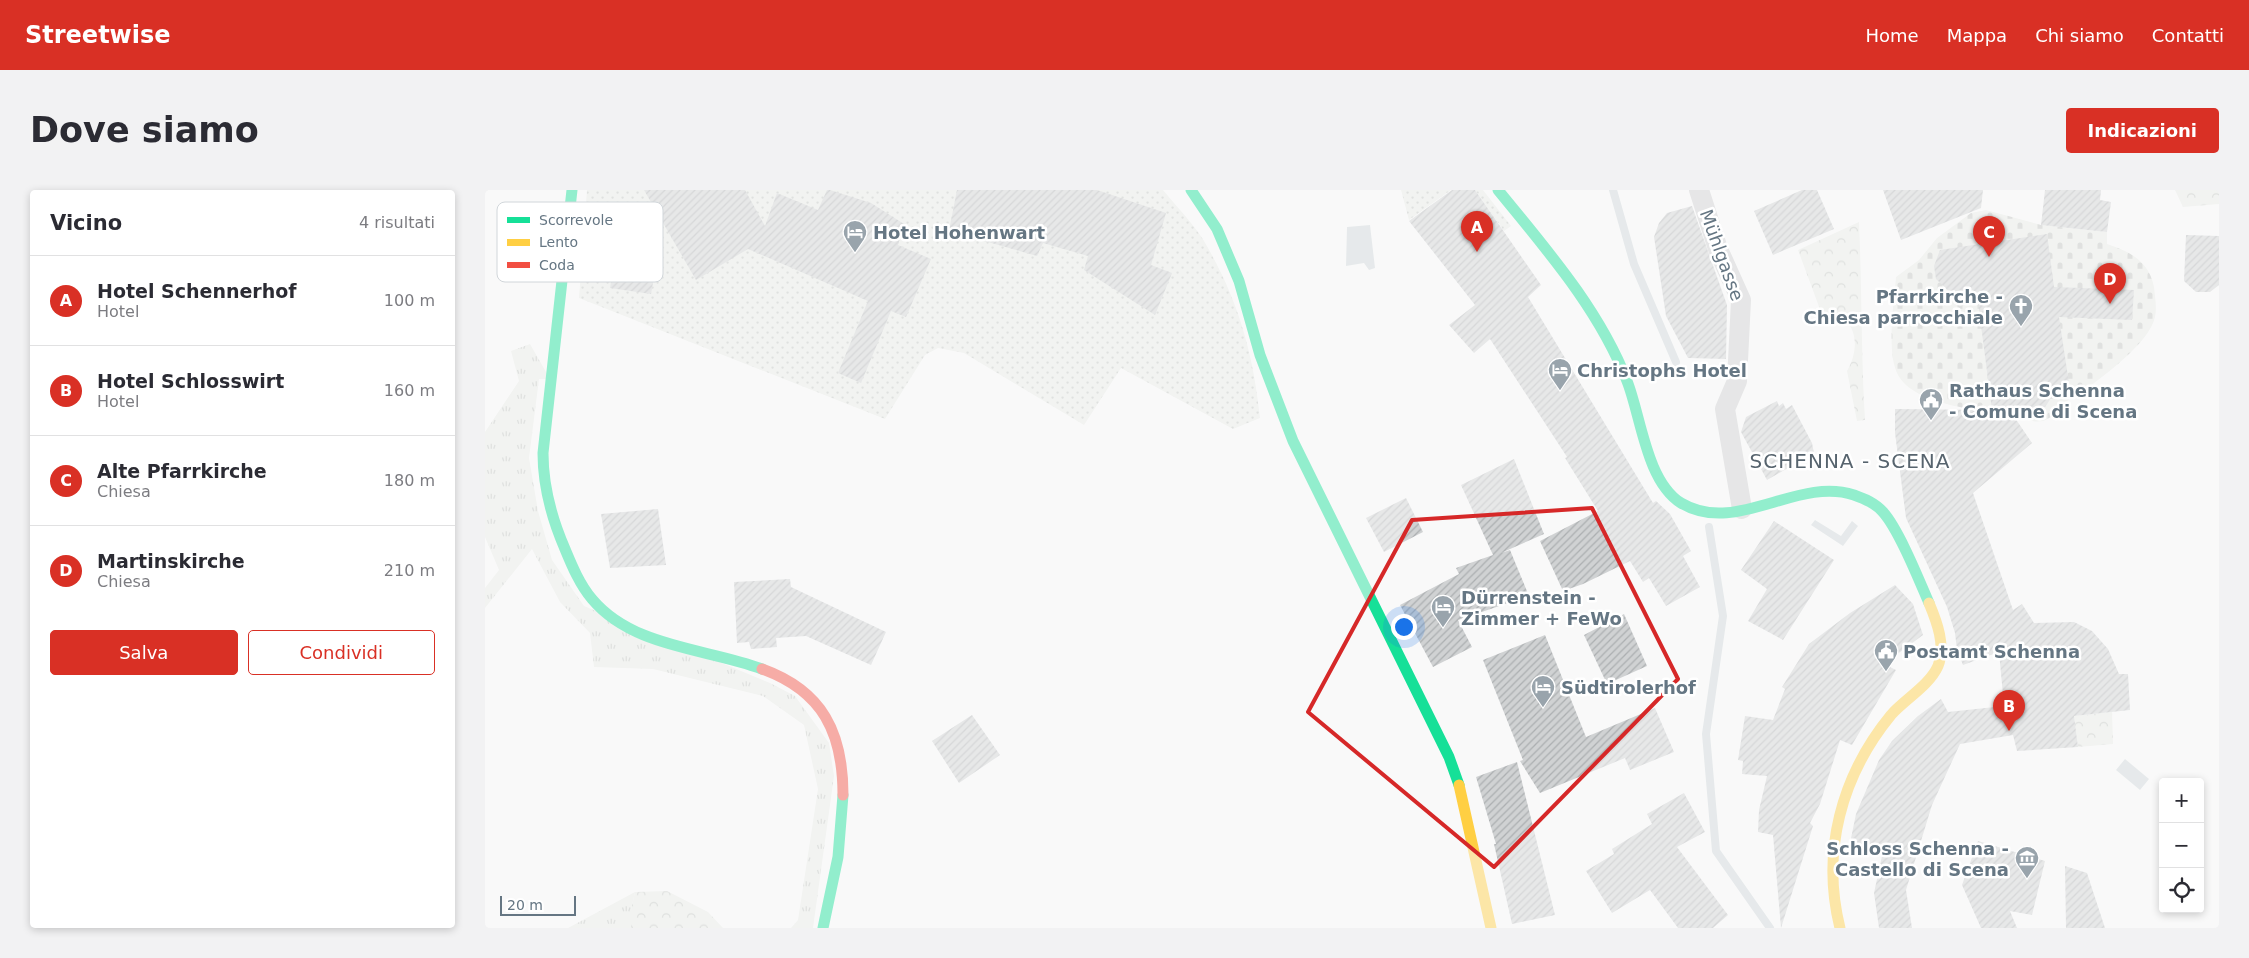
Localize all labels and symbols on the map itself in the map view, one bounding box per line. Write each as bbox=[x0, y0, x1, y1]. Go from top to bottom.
legend bbox=[497, 202, 663, 282]
street label: Mühlgasse bbox=[1696, 206, 1748, 304]
pin: A bbox=[1461, 211, 1493, 252]
text: Scorrevole bbox=[539, 212, 613, 228]
pin: C bbox=[1973, 216, 2005, 257]
hotel icon: Hotel Hohenwart bbox=[842, 219, 868, 253]
place label: Hotel Hohenwart bbox=[873, 222, 1046, 243]
text: Lento bbox=[539, 234, 578, 250]
text: Coda bbox=[539, 257, 575, 273]
pin: D bbox=[2094, 263, 2126, 304]
place label: Pfarrkirche - Chiesa parrocchiale bbox=[1803, 286, 2003, 328]
church icon: Pfarrkirche - Chiesa parrocchiale bbox=[2008, 293, 2034, 327]
hotel icon: Christophs Hotel bbox=[1547, 357, 1573, 391]
place label: Christophs Hotel bbox=[1577, 360, 1747, 381]
place label: Rathaus Schenna - Comune di Scena bbox=[1949, 380, 2137, 422]
public building icon: Rathaus Schenna - Comune di Scena bbox=[1918, 387, 1944, 421]
district label: SCHENNA - SCENA bbox=[1750, 449, 1950, 473]
place label: Dürrenstein - Zimmer + FeWo bbox=[1461, 587, 1622, 629]
hotel icon: Dürrenstein - Zimmer + FeWo bbox=[1430, 594, 1456, 628]
your location bbox=[1391, 614, 1417, 640]
public building icon: Postamt Schenna bbox=[1873, 638, 1899, 672]
place label: Postamt Schenna bbox=[1903, 641, 2080, 662]
hotel icon: Südtirolerhof bbox=[1530, 674, 1556, 708]
place label: Südtirolerhof bbox=[1561, 677, 1696, 698]
pin: B bbox=[1993, 690, 2025, 731]
place label: Schloss Schenna - Castello di Scena bbox=[1826, 838, 2009, 880]
museum icon: Schloss Schenna - Castello di Scena bbox=[2014, 845, 2040, 879]
scale bar bbox=[500, 893, 576, 916]

